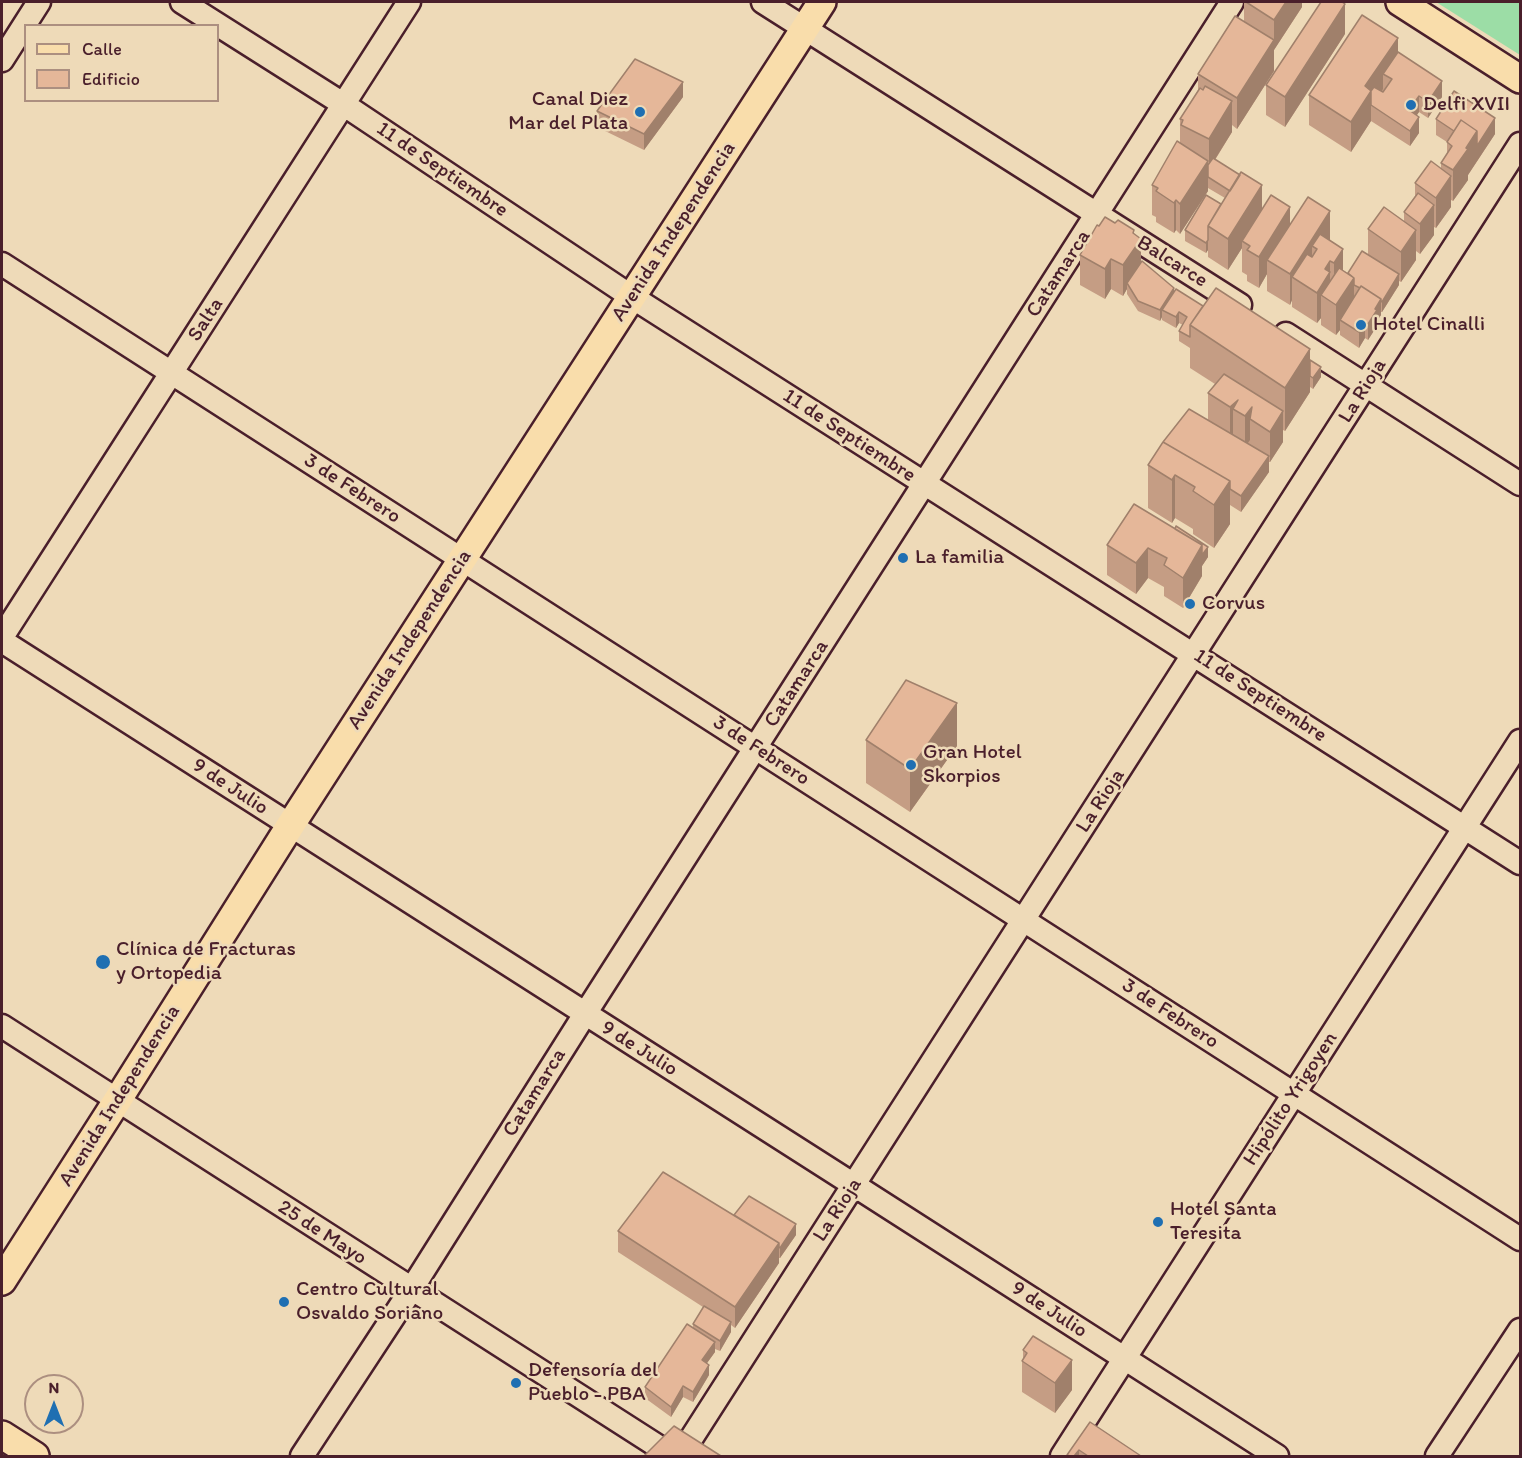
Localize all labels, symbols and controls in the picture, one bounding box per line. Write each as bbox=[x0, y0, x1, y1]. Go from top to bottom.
legend bbox=[24, 24, 219, 102]
text: Calle bbox=[82, 38, 122, 60]
text: Edificio bbox=[82, 68, 140, 90]
place label: Canal Diez Mar del Plata bbox=[508, 87, 628, 137]
place label: Delfi XVII bbox=[1423, 92, 1510, 118]
marker: Delfi XVII bbox=[1404, 98, 1418, 112]
marker: Canal Diez Mar del Plata bbox=[633, 105, 647, 119]
street label: 11 de Septiembre bbox=[371, 117, 513, 223]
street label: Avenida Independencia bbox=[606, 137, 742, 327]
street label: Catamarca bbox=[1021, 225, 1097, 323]
street label: Balcarce bbox=[1132, 230, 1212, 294]
street label: Salta bbox=[183, 293, 229, 347]
place label: Hotel Cinalli bbox=[1373, 312, 1485, 338]
marker: Hotel Cinalli bbox=[1354, 318, 1368, 332]
street label: La Rioja bbox=[1333, 354, 1393, 428]
street label: 11 de Septiembre bbox=[778, 384, 920, 488]
street label: 3 de Febrero bbox=[299, 448, 405, 530]
street label: Avenida Independencia bbox=[342, 545, 478, 735]
place label: La familia bbox=[915, 545, 1004, 571]
marker: La familia bbox=[896, 551, 910, 565]
place label: Corvus bbox=[1202, 591, 1265, 617]
marker: Corvus bbox=[1183, 597, 1197, 611]
street label: Catamarca bbox=[759, 635, 835, 733]
street label: 11 de Septiembre bbox=[1189, 644, 1331, 748]
street label: 3 de Febrero bbox=[708, 710, 814, 792]
place label: Gran Hotel Skorpios bbox=[923, 740, 1022, 790]
street label: 9 de Julio bbox=[187, 753, 273, 821]
marker: Gran Hotel Skorpios bbox=[904, 758, 918, 772]
street label: La Rioja bbox=[1071, 764, 1131, 838]
place label: Clínica de Fracturas y Ortopedia bbox=[116, 937, 296, 987]
marker: Clínica de Fracturas y Ortopedia bbox=[94, 953, 112, 971]
street label: 3 de Febrero bbox=[1117, 973, 1223, 1055]
street label: Avenida Independencia bbox=[54, 1001, 186, 1191]
street label: 9 de Julio bbox=[596, 1016, 682, 1082]
street label: Hipólito Yrigoyen bbox=[1238, 1027, 1344, 1171]
street label: Catamarca bbox=[498, 1044, 572, 1142]
street label: La Rioja bbox=[808, 1173, 868, 1247]
street label: 25 de Mayo bbox=[273, 1195, 371, 1271]
place label: Hotel Santa Teresita bbox=[1170, 1197, 1277, 1247]
marker: Hotel Santa Teresita bbox=[1151, 1215, 1165, 1229]
street label: 9 de Julio bbox=[1006, 1276, 1092, 1344]
place label: Centro Cultural Osvaldo Soriano bbox=[296, 1277, 443, 1327]
marker: Centro Cultural Osvaldo Soriano bbox=[277, 1295, 291, 1309]
place label: Defensoría del Pueblo - PBA bbox=[528, 1358, 658, 1408]
north arrow bbox=[24, 1374, 84, 1434]
marker: Defensoría del Pueblo - PBA bbox=[509, 1376, 523, 1390]
text: N bbox=[49, 1378, 59, 1397]

